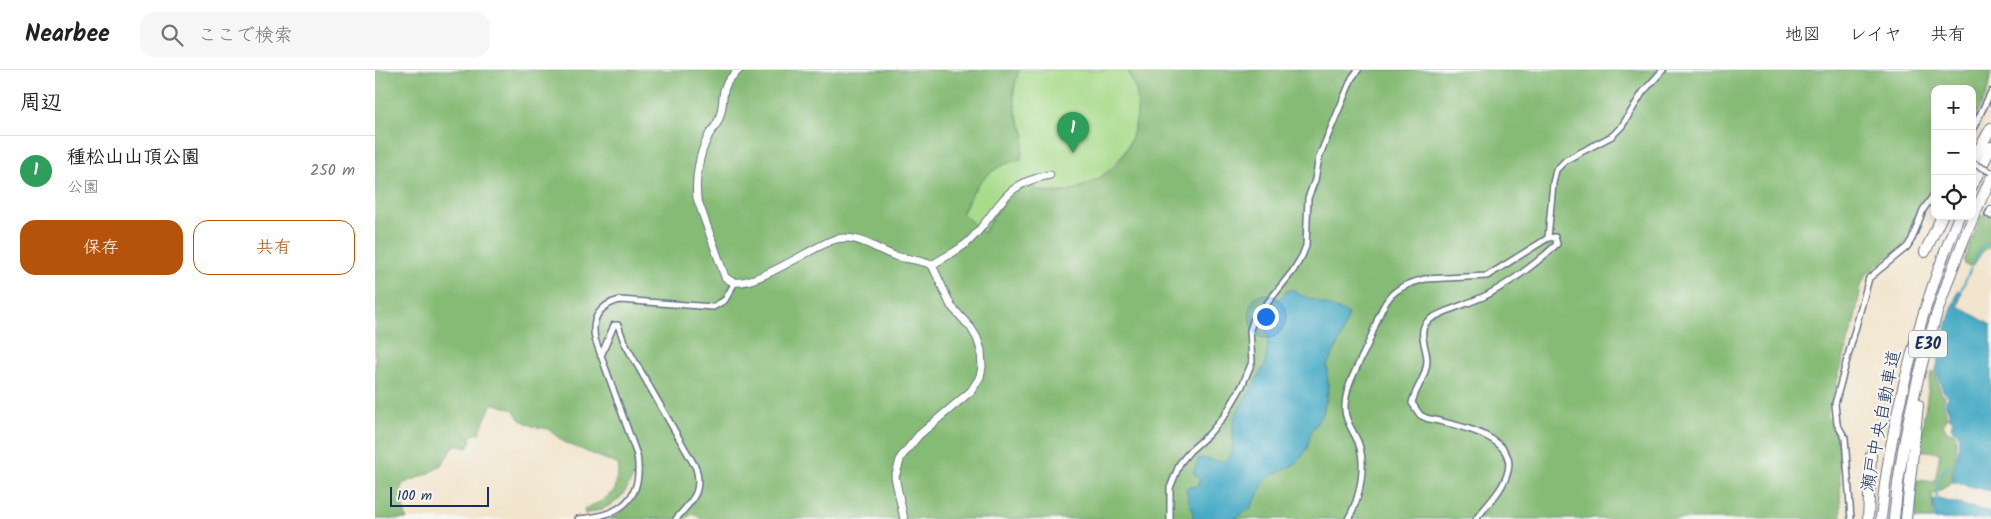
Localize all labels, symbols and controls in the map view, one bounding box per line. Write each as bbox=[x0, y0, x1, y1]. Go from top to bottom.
search box bbox=[140, 12, 490, 57]
text: Nearbee bbox=[25, 15, 110, 54]
icon: search bbox=[158, 21, 186, 49]
text: ここで検索 bbox=[198, 21, 293, 51]
text: 地図 bbox=[1785, 21, 1821, 50]
text: レイヤ bbox=[1849, 21, 1902, 50]
text: 共有 bbox=[1930, 21, 1966, 50]
map controls bbox=[1931, 85, 1976, 220]
button: + bbox=[1931, 85, 1976, 130]
text: 周辺 bbox=[20, 87, 62, 120]
pin: 1 bbox=[1057, 112, 1089, 153]
button: − bbox=[1931, 130, 1976, 175]
text: 種松山山頂公園 bbox=[67, 143, 200, 173]
text: 1 bbox=[34, 158, 38, 183]
text: 250 m bbox=[310, 158, 355, 183]
text: 公園 bbox=[67, 175, 99, 200]
button: locate bbox=[1931, 175, 1976, 220]
button: 保存 bbox=[20, 220, 183, 275]
button: 共有 bbox=[193, 220, 355, 275]
your location bbox=[1253, 304, 1279, 330]
road number: E30 bbox=[1909, 330, 1947, 358]
street label: 瀬戸中央自動車道 bbox=[1854, 348, 1910, 494]
scale bar bbox=[390, 484, 489, 507]
text: 100 m bbox=[397, 485, 432, 507]

